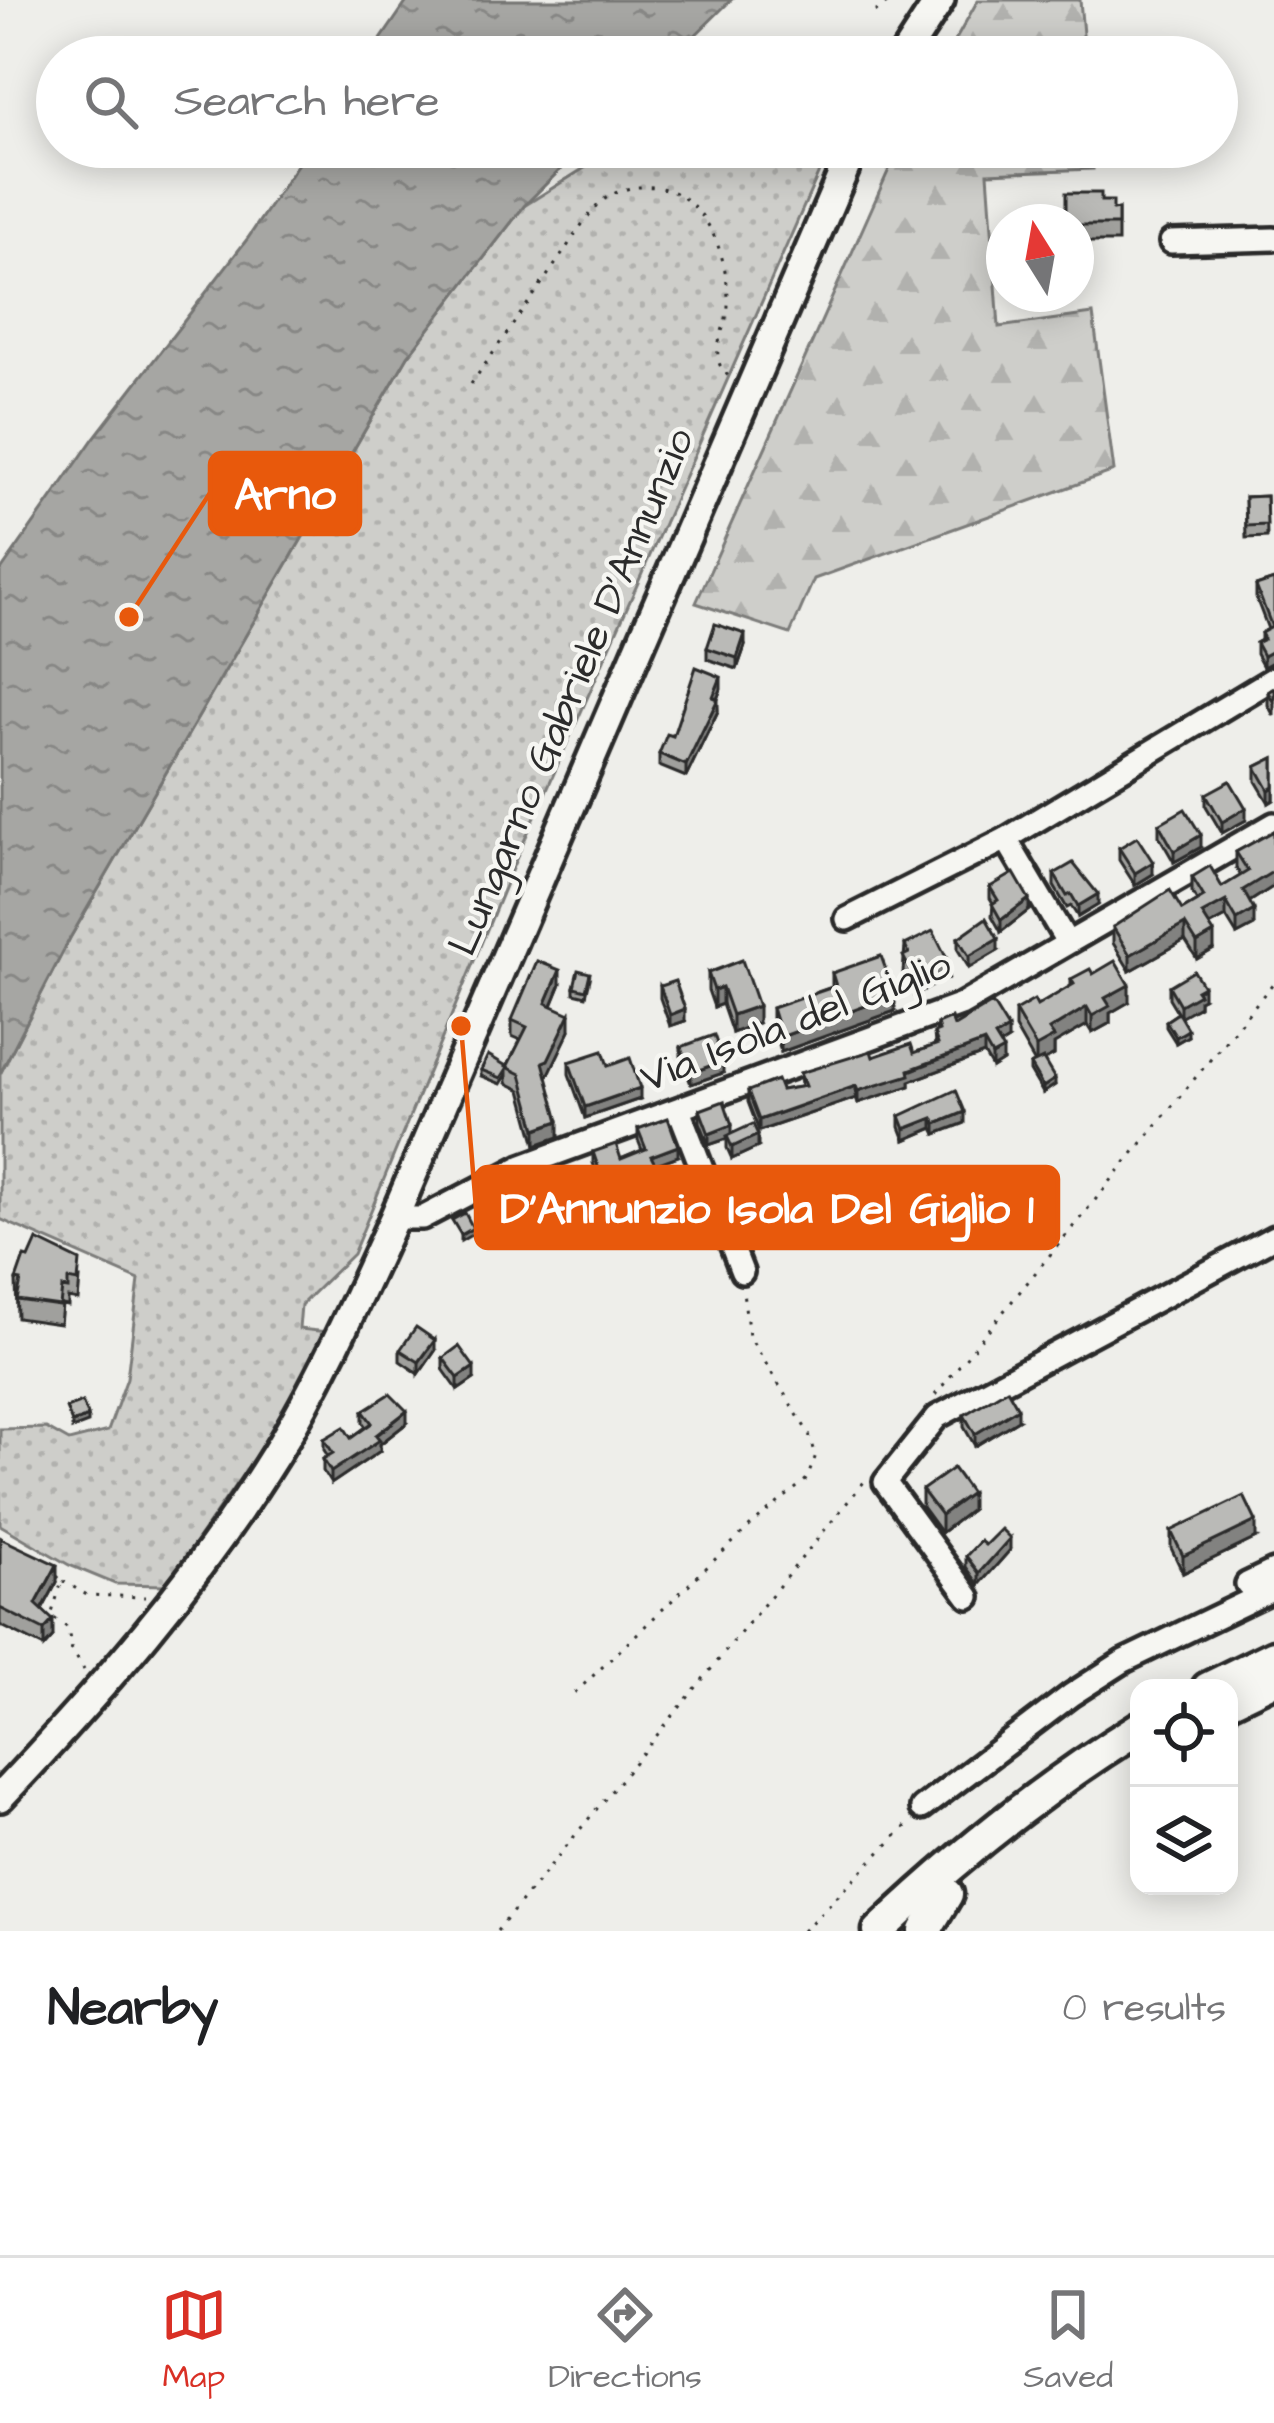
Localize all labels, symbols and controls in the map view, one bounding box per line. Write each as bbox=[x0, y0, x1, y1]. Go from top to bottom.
search box bbox=[36, 36, 1238, 168]
icon: search bbox=[78, 69, 144, 135]
text: Search here bbox=[174, 71, 440, 133]
north arrow bbox=[986, 204, 1094, 312]
street label: Lungarno Gabriele D'Annunzio bbox=[434, 419, 710, 965]
callout: Arno bbox=[210, 453, 360, 534]
text: Arno bbox=[234, 465, 336, 527]
street label: Via Isola del Giglio bbox=[632, 936, 960, 1108]
callout: D'Annunzio Isola Del Giglio 1 bbox=[476, 1167, 1058, 1248]
text: D'Annunzio Isola Del Giglio 1 bbox=[500, 1179, 1034, 1242]
map controls bbox=[1130, 1679, 1238, 1895]
button: locate bbox=[1130, 1679, 1238, 1787]
button: layers bbox=[1130, 1787, 1238, 1895]
text: Nearby bbox=[48, 1974, 218, 2045]
text: 0 results bbox=[1062, 1982, 1226, 2036]
tab: Map bbox=[161, 2282, 227, 2400]
tab: Directions bbox=[548, 2282, 702, 2400]
tab: Saved bbox=[1023, 2282, 1113, 2400]

